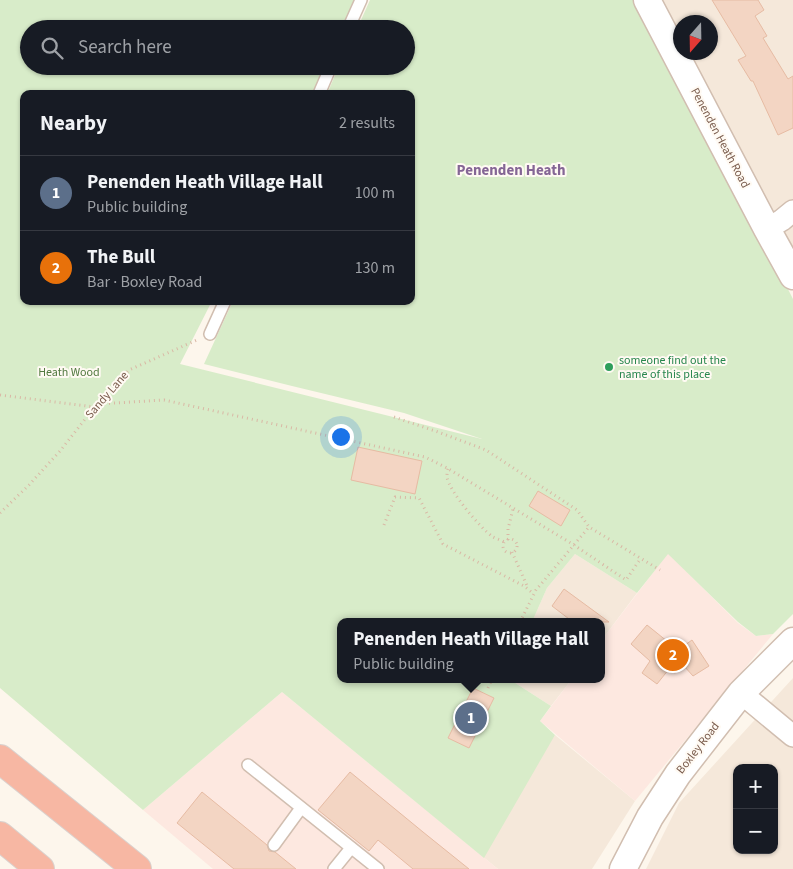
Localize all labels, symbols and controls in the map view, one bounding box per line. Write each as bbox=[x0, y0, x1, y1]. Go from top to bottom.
north arrow bbox=[673, 15, 718, 60]
search box bbox=[20, 20, 415, 75]
icon: search bbox=[38, 34, 66, 62]
text: Search here bbox=[78, 34, 172, 61]
street label: Penenden Heath Road bbox=[686, 85, 754, 191]
text: Nearby bbox=[40, 108, 107, 138]
text: 2 results bbox=[339, 112, 395, 134]
district label: Penenden Heath bbox=[457, 160, 565, 181]
text: Penenden Heath Village Hall bbox=[87, 169, 323, 196]
text: 1 bbox=[52, 182, 60, 204]
text: 100 m bbox=[355, 182, 395, 204]
text: Public building bbox=[87, 196, 187, 218]
text: The Bull bbox=[87, 244, 155, 271]
text: 2 bbox=[52, 257, 60, 279]
text: 130 m bbox=[355, 257, 395, 279]
text: Bar · Boxley Road bbox=[87, 271, 202, 293]
place label: someone find out the name of this place bbox=[619, 352, 726, 383]
marker: someone find out the name of this place bbox=[603, 361, 615, 373]
park label: Heath Wood bbox=[38, 364, 100, 381]
street label: Sandy Lane bbox=[82, 367, 132, 422]
your location bbox=[328, 424, 354, 450]
popup bbox=[337, 618, 605, 683]
text: Penenden Heath Village Hall bbox=[353, 626, 589, 653]
pin: 2 bbox=[657, 636, 689, 674]
text: Public building bbox=[353, 653, 454, 675]
pin: 1 bbox=[455, 699, 487, 737]
street label: Boxley Road bbox=[672, 719, 724, 777]
map controls bbox=[733, 764, 778, 854]
button: + bbox=[733, 764, 778, 809]
button: − bbox=[733, 809, 778, 854]

